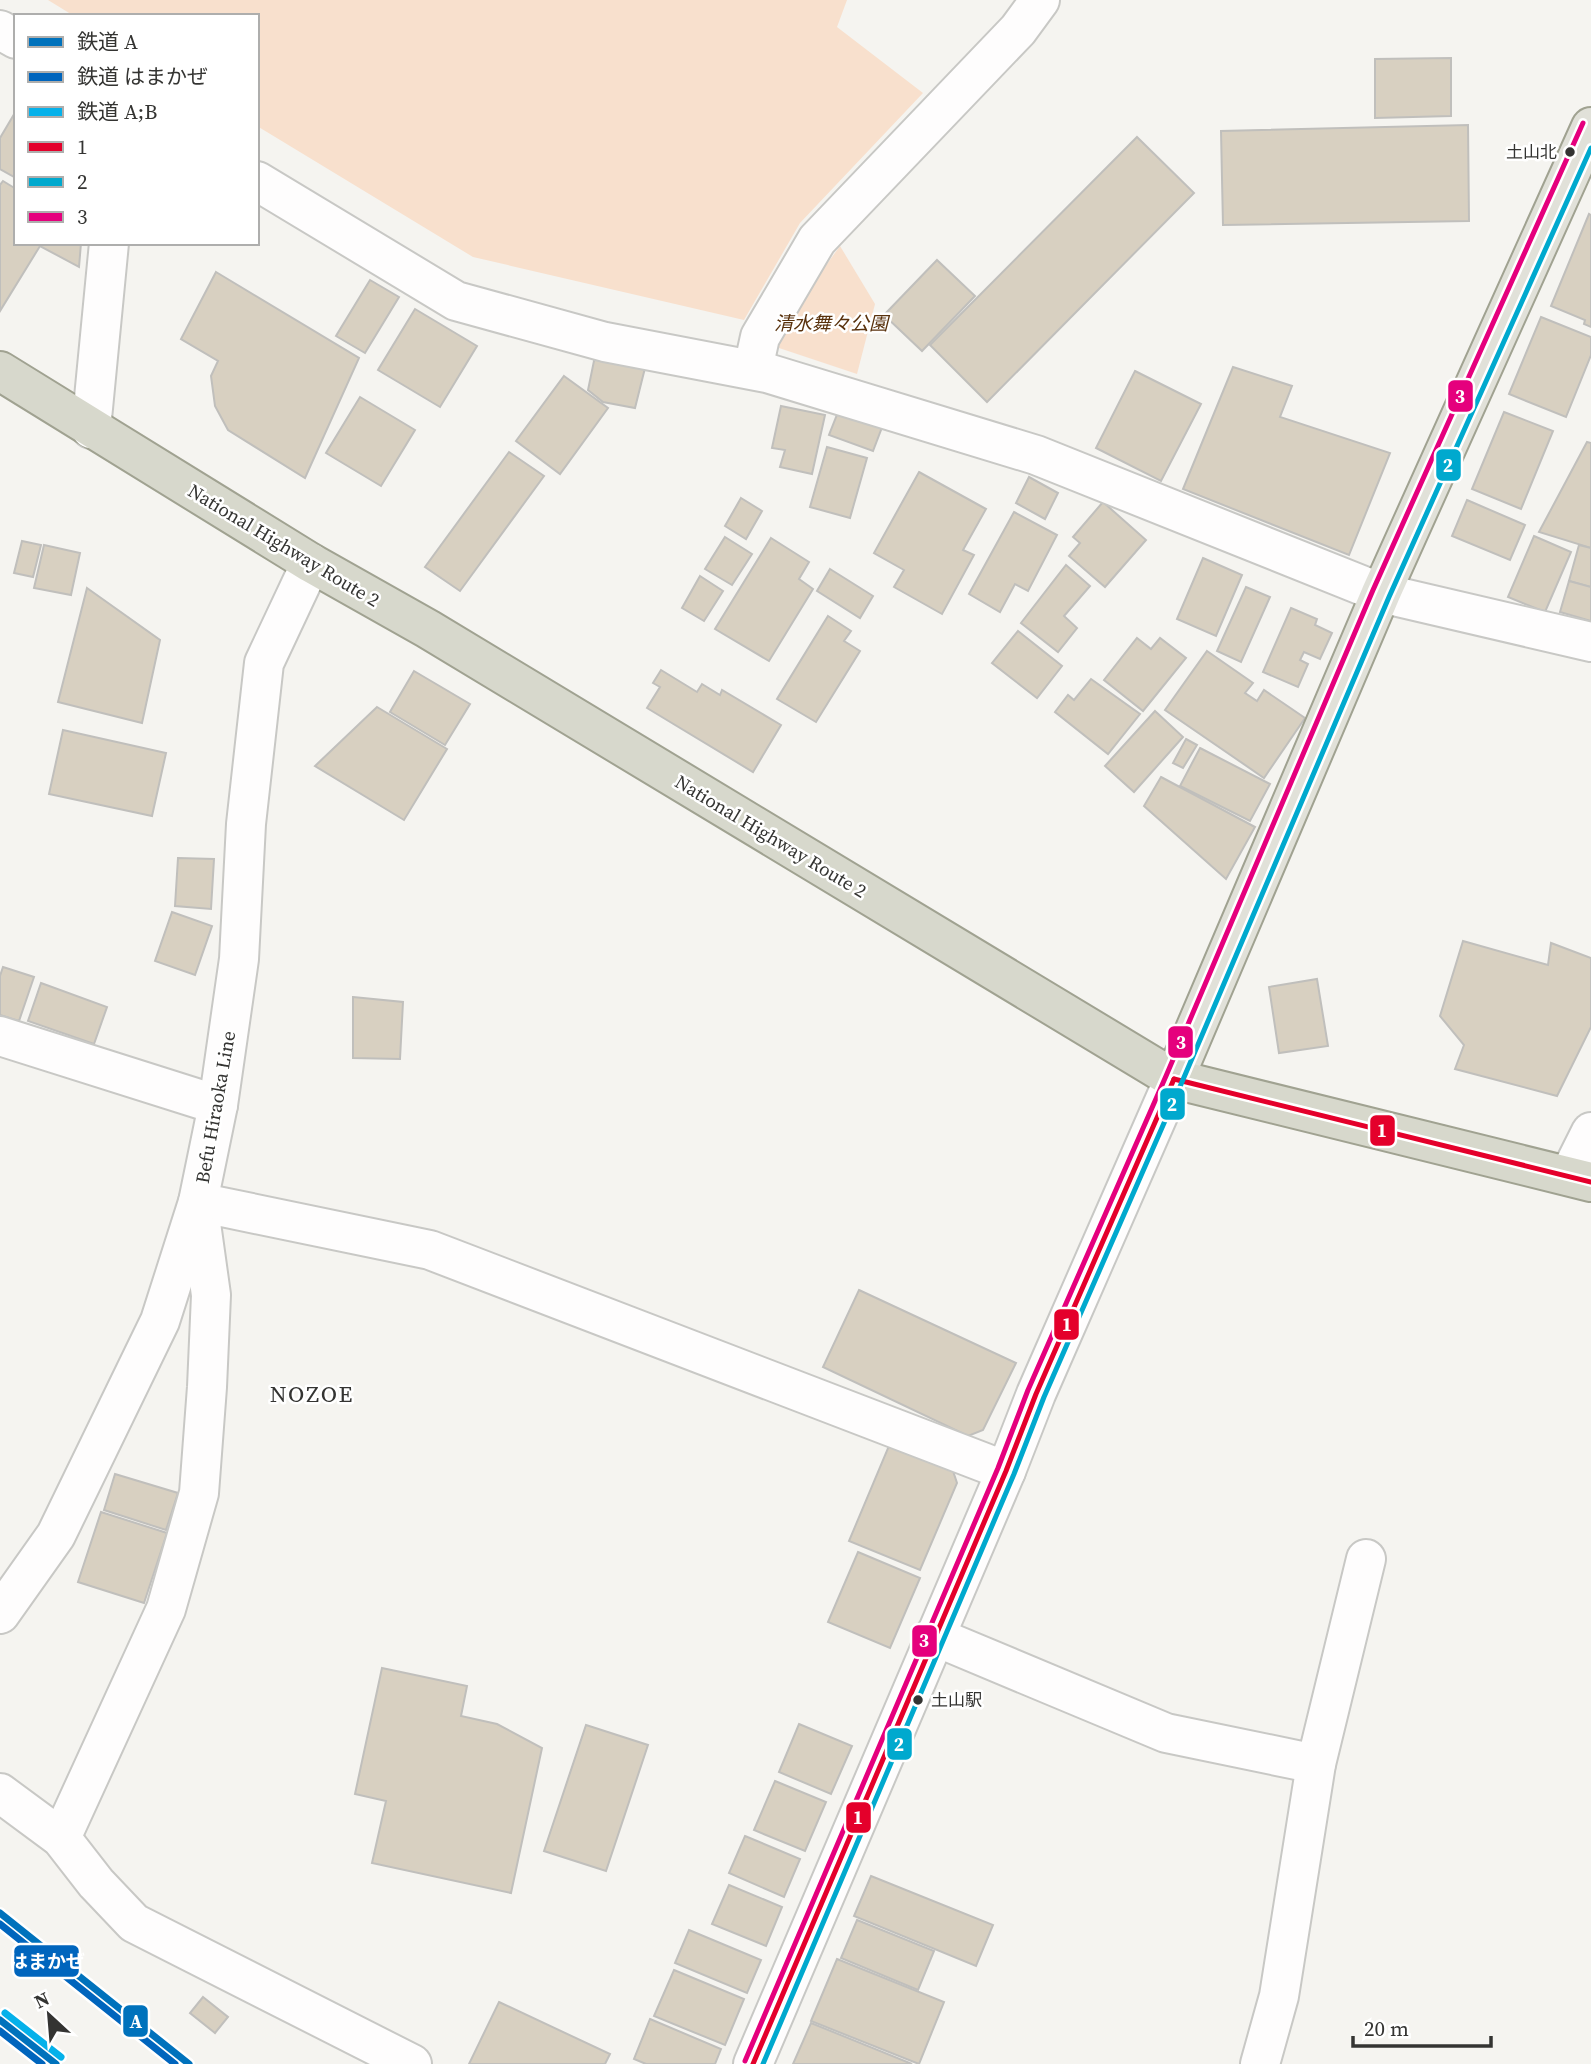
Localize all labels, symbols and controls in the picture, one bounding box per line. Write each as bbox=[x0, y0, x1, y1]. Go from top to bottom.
legend bbox=[14, 14, 259, 245]
text: 鉄道 A bbox=[77, 27, 138, 56]
text: 鉄道 はまかぜ bbox=[77, 62, 208, 91]
text: 鉄道 A;B bbox=[77, 97, 157, 126]
text: 1 bbox=[77, 132, 88, 161]
place label: 土山北 bbox=[1506, 140, 1557, 164]
marker: 土山北 bbox=[1563, 145, 1577, 159]
text: 2 bbox=[77, 167, 88, 196]
text: 3 bbox=[77, 202, 88, 231]
park label: 清水舞々公園 bbox=[774, 310, 891, 336]
line badge: 3 bbox=[1447, 379, 1474, 413]
text: 3 bbox=[1455, 383, 1465, 409]
line badge: 2 bbox=[1435, 448, 1462, 482]
text: 2 bbox=[1443, 452, 1453, 478]
street label: National Highway Route 2 bbox=[183, 477, 385, 613]
street label: National Highway Route 2 bbox=[670, 768, 872, 904]
line badge: 3 bbox=[1167, 1025, 1194, 1059]
street label: Befu Hiraoka Line bbox=[189, 1029, 241, 1185]
text: 3 bbox=[1176, 1029, 1186, 1055]
line badge: 2 bbox=[1159, 1087, 1186, 1121]
text: 2 bbox=[1167, 1091, 1177, 1117]
line badge: 1 bbox=[1369, 1114, 1396, 1147]
text: 1 bbox=[1377, 1117, 1387, 1143]
line badge: 1 bbox=[1053, 1308, 1080, 1341]
text: 1 bbox=[1062, 1311, 1072, 1337]
district label: NOZOE bbox=[270, 1378, 354, 1410]
line badge: 3 bbox=[911, 1624, 938, 1658]
text: 3 bbox=[919, 1627, 929, 1653]
place label: 土山駅 bbox=[931, 1688, 982, 1712]
marker: 土山駅 bbox=[911, 1693, 925, 1707]
line badge: 2 bbox=[886, 1727, 913, 1761]
text: 2 bbox=[894, 1731, 904, 1757]
line badge: 1 bbox=[845, 1801, 872, 1834]
text: 1 bbox=[853, 1804, 863, 1830]
line badge: はまかぜ bbox=[13, 1944, 80, 1978]
text: はまかぜ bbox=[9, 1948, 85, 1974]
north arrow bbox=[14, 1980, 84, 2050]
text: N bbox=[30, 1985, 54, 2014]
line badge: A bbox=[122, 2004, 149, 2038]
scale bar bbox=[1353, 2004, 1491, 2048]
text: A bbox=[130, 2008, 143, 2034]
text: 20 m bbox=[1364, 2014, 1409, 2043]

